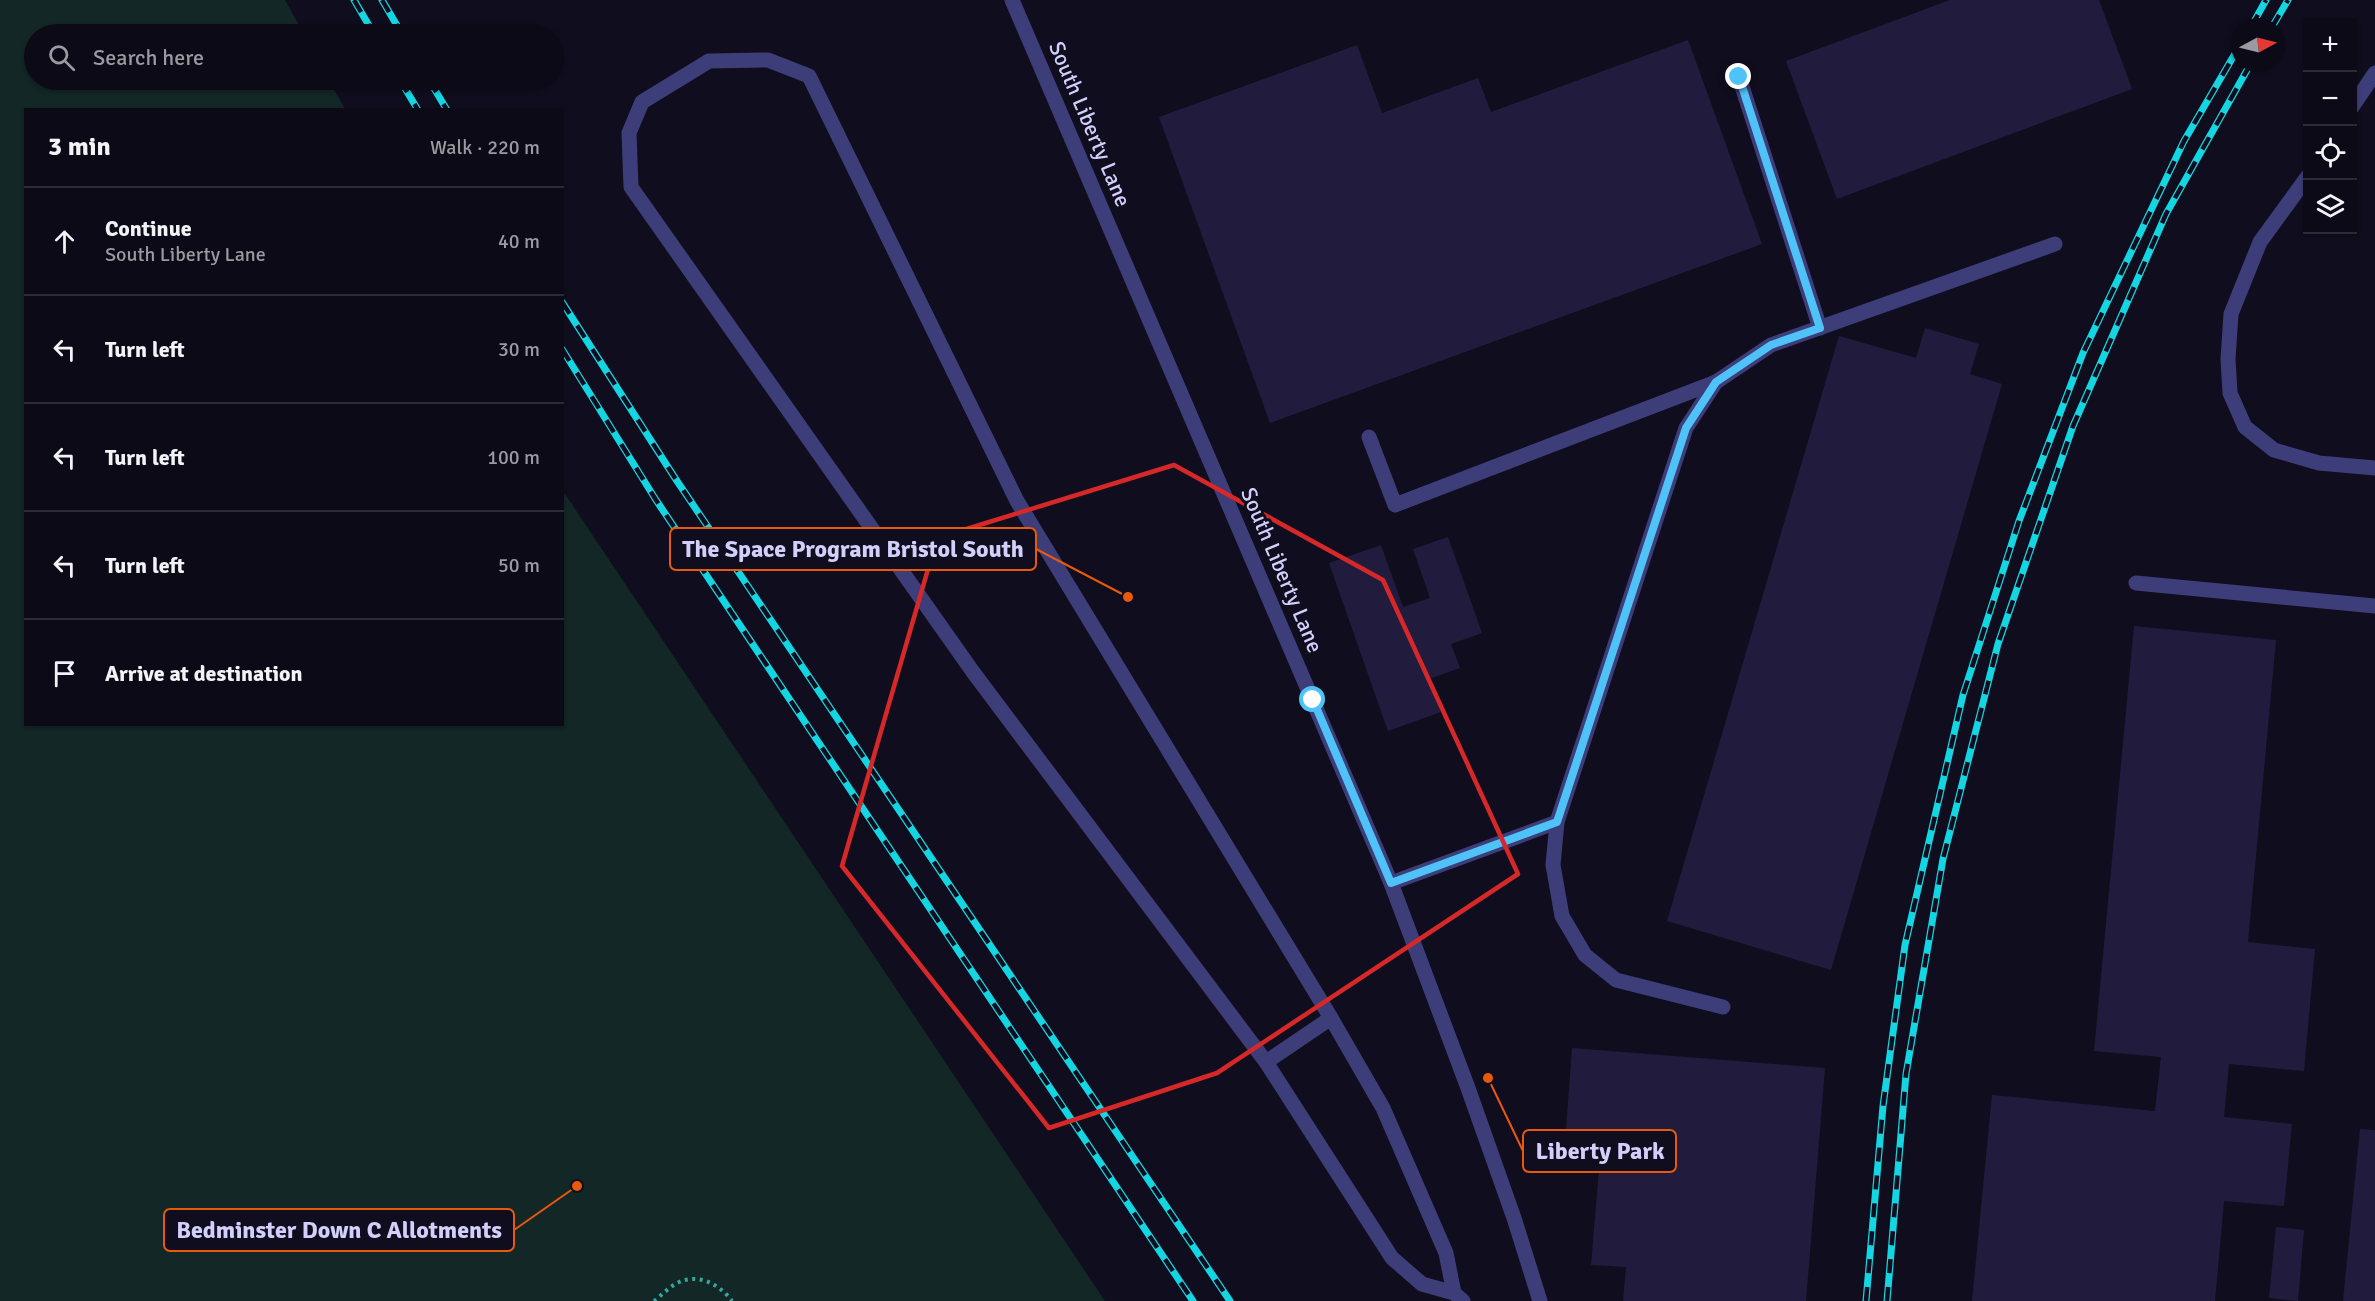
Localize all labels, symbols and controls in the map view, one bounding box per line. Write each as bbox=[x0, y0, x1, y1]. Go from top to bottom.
north arrow bbox=[2231, 18, 2285, 72]
map controls bbox=[2303, 18, 2357, 234]
button: + bbox=[2303, 18, 2357, 72]
search box bbox=[24, 24, 564, 90]
street label: South Liberty Lane bbox=[1043, 37, 1137, 211]
icon: search bbox=[45, 41, 78, 74]
text: Search here bbox=[93, 44, 204, 71]
route end bbox=[1725, 63, 1751, 89]
button: − bbox=[2303, 72, 2357, 126]
button: locate bbox=[2303, 126, 2357, 180]
text: 3 min bbox=[48, 131, 111, 163]
text: Walk · 220 m bbox=[430, 135, 540, 160]
button: layers bbox=[2303, 180, 2357, 234]
text: Continue bbox=[105, 215, 192, 242]
icon: ahead bbox=[48, 225, 81, 258]
text: 40 m bbox=[498, 229, 540, 254]
text: South Liberty Lane bbox=[105, 242, 266, 267]
icon: left bbox=[48, 333, 81, 366]
text: Turn left bbox=[105, 336, 185, 363]
text: 30 m bbox=[498, 337, 540, 362]
icon: left bbox=[48, 441, 81, 474]
text: Turn left bbox=[105, 444, 185, 471]
text: 100 m bbox=[487, 445, 540, 470]
street label: South Liberty Lane bbox=[1235, 483, 1329, 657]
callout: The Space Program Bristol South bbox=[670, 528, 1036, 570]
text: The Space Program Bristol South bbox=[682, 534, 1024, 564]
icon: left bbox=[48, 549, 81, 582]
text: Turn left bbox=[105, 552, 185, 579]
text: 50 m bbox=[498, 553, 540, 578]
icon: arrive bbox=[48, 657, 81, 690]
text: Arrive at destination bbox=[105, 660, 302, 687]
route start bbox=[1299, 686, 1325, 712]
callout: Liberty Park bbox=[1523, 1130, 1676, 1172]
text: Liberty Park bbox=[1535, 1136, 1665, 1166]
callout: Bedminster Down C Allotments bbox=[164, 1209, 514, 1251]
text: Bedminster Down C Allotments bbox=[176, 1215, 502, 1245]

